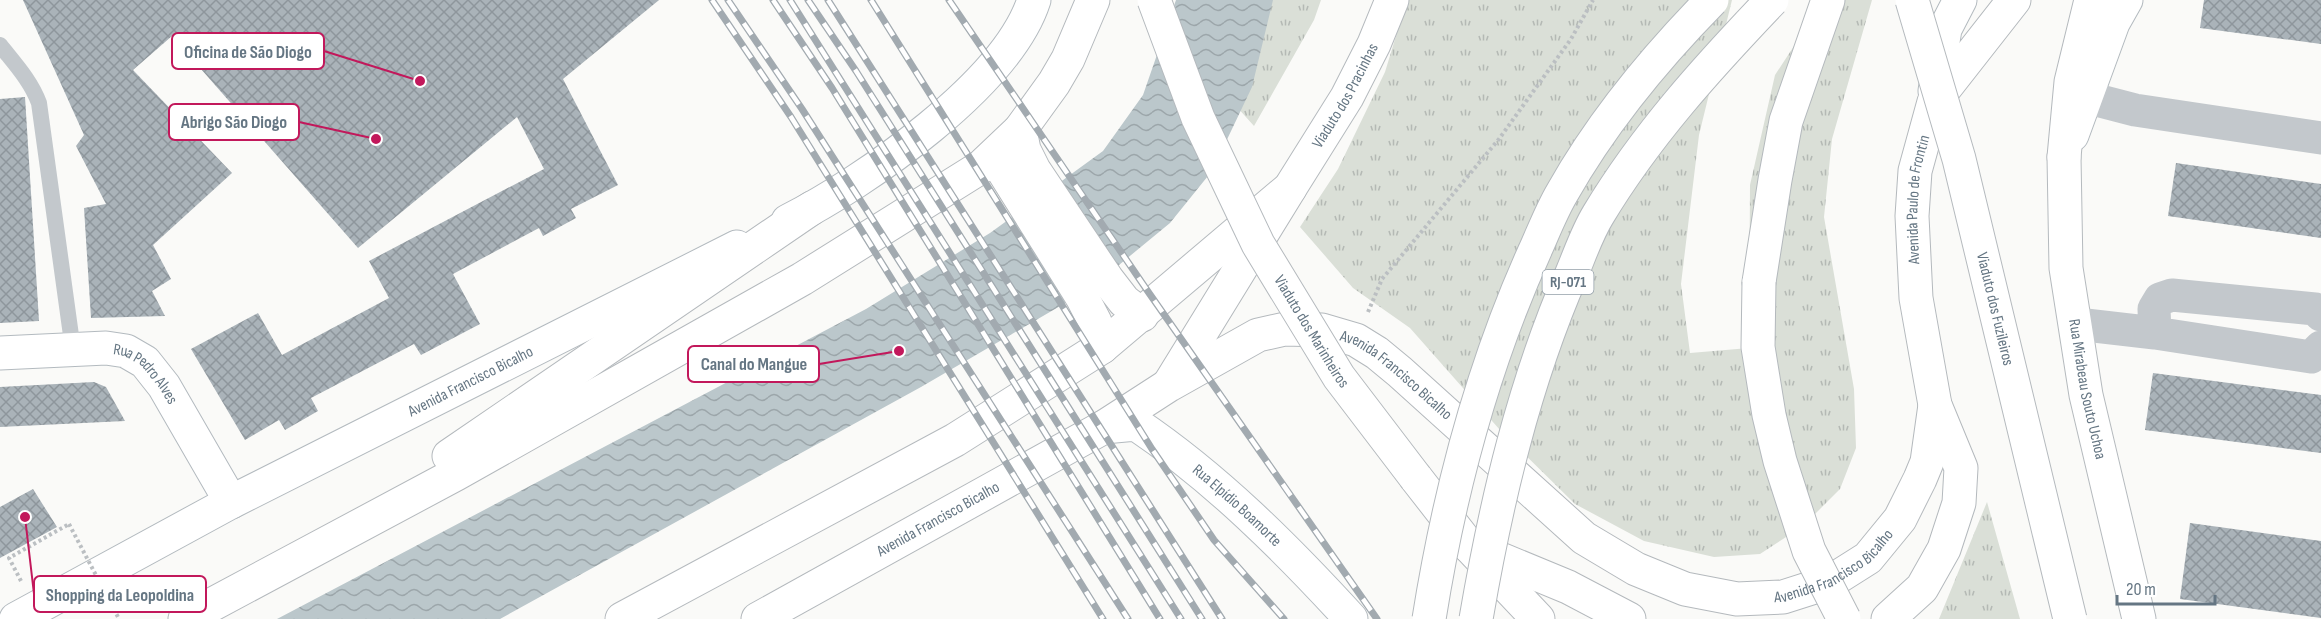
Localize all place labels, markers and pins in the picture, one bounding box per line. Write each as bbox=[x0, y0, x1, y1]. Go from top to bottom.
callout: Oficina de São Diogo bbox=[172, 33, 324, 69]
callout: Abrigo São Diogo bbox=[169, 104, 299, 140]
callout: Canal do Mangue bbox=[688, 346, 819, 382]
callout: Shopping da Leopoldina bbox=[34, 576, 206, 612]

